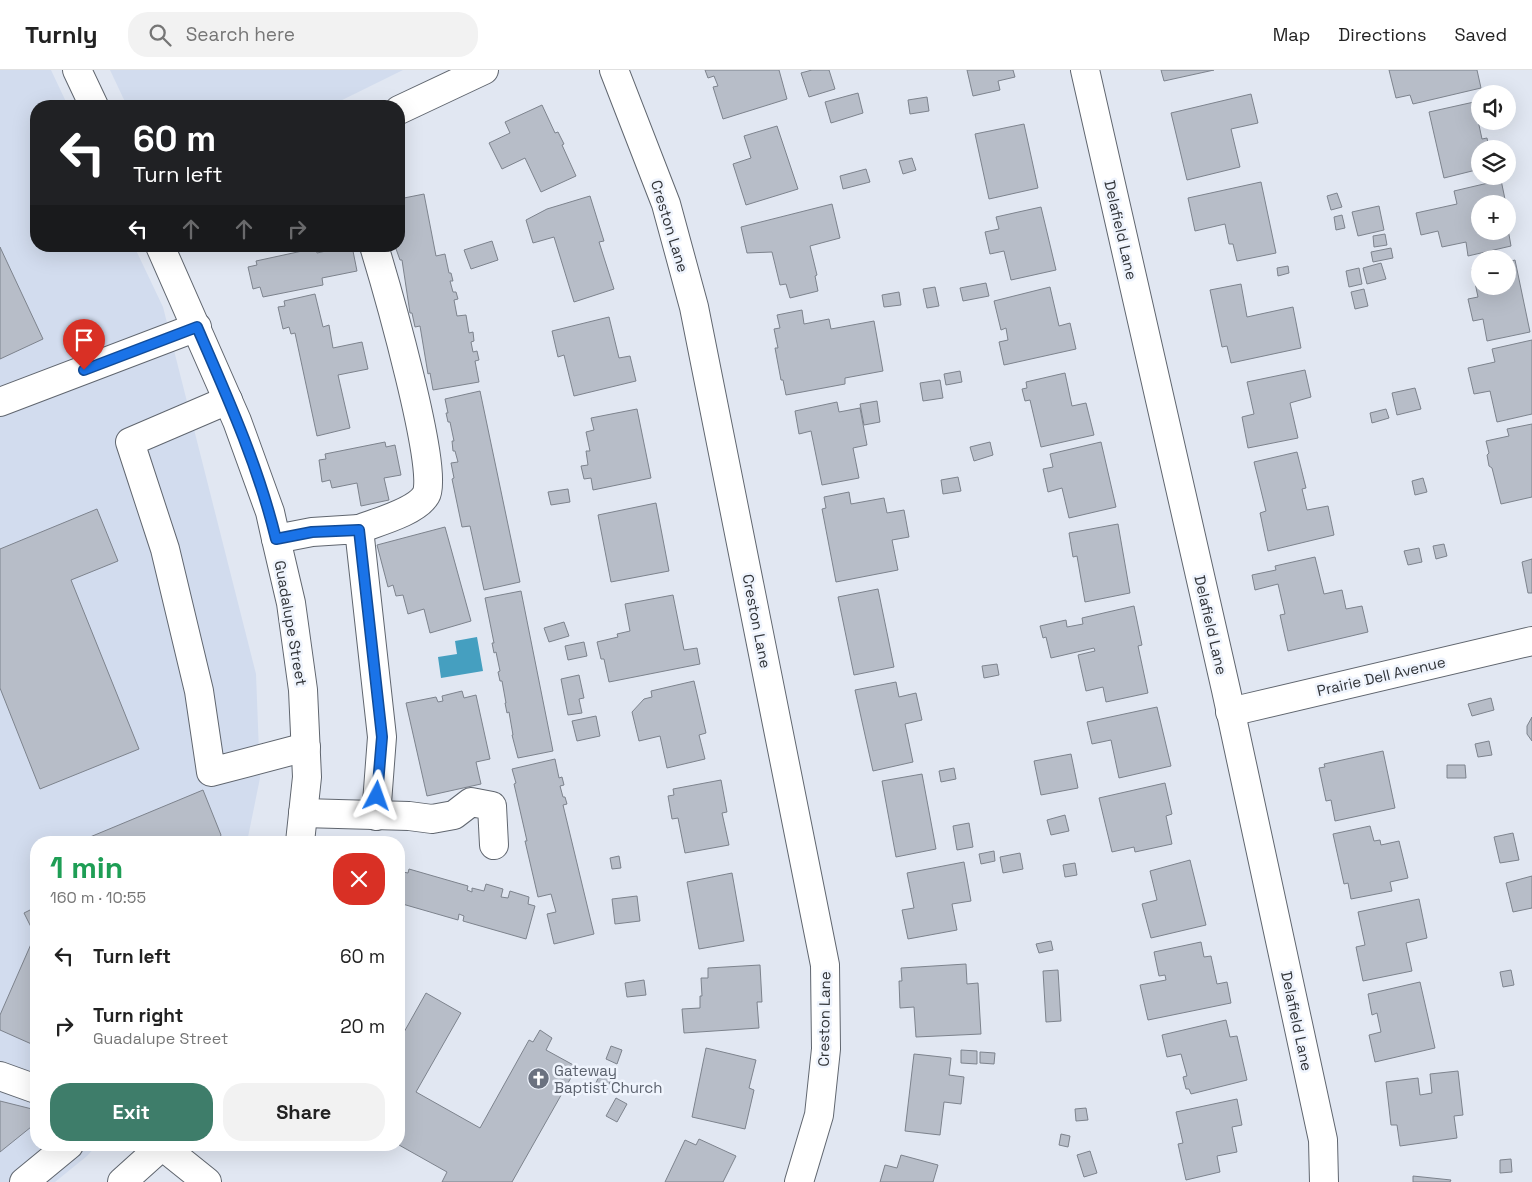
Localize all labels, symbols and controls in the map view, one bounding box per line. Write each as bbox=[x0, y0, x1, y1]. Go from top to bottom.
search box bbox=[128, 12, 478, 57]
text: Turnly bbox=[25, 19, 98, 50]
icon: search bbox=[146, 21, 174, 49]
text: Search here bbox=[186, 22, 295, 47]
text: Map bbox=[1273, 23, 1310, 46]
text: Directions bbox=[1338, 23, 1427, 46]
text: Saved bbox=[1455, 23, 1507, 46]
map controls bbox=[1471, 85, 1516, 295]
button: sound bbox=[1471, 85, 1516, 130]
text: 60 m bbox=[133, 117, 216, 161]
icon: left bbox=[50, 120, 115, 185]
button: layers bbox=[1471, 140, 1516, 185]
text: Turn left bbox=[133, 160, 223, 188]
street label: Creston Lane bbox=[647, 178, 693, 275]
street label: Delafield Lane bbox=[1100, 178, 1142, 282]
button: + bbox=[1471, 195, 1516, 240]
icon: left bbox=[124, 215, 152, 243]
icon: ahead bbox=[177, 215, 205, 243]
icon: ahead bbox=[230, 215, 258, 243]
icon: right bbox=[283, 215, 311, 243]
button: − bbox=[1471, 250, 1516, 295]
pin bbox=[63, 319, 105, 370]
icon: arrive bbox=[70, 326, 98, 354]
street label: Guadalupe Street bbox=[271, 559, 311, 687]
street label: Creston Lane bbox=[739, 572, 775, 670]
street label: Delafield Lane bbox=[1190, 573, 1232, 677]
street label: Prairie Dell Avenue bbox=[1315, 652, 1447, 700]
position arrow bbox=[350, 769, 402, 821]
text: 1 min bbox=[50, 848, 123, 887]
button: close bbox=[333, 853, 385, 905]
text: 160 m · 10:55 bbox=[50, 887, 146, 908]
icon: left bbox=[50, 942, 78, 970]
text: Turn left bbox=[93, 944, 171, 969]
text: 60 m bbox=[340, 944, 385, 969]
street label: Delafield Lane bbox=[1277, 969, 1317, 1073]
street label: Creston Lane bbox=[814, 971, 834, 1067]
text: Turn right bbox=[93, 1003, 183, 1028]
icon: right bbox=[50, 1012, 78, 1040]
text: 20 m bbox=[340, 1014, 385, 1039]
text: Guadalupe Street bbox=[93, 1028, 228, 1049]
place label: Gateway Baptist Church bbox=[554, 1061, 662, 1097]
church icon: Gateway Baptist Church bbox=[526, 1067, 550, 1091]
button: Exit bbox=[50, 1083, 213, 1141]
button: Share bbox=[223, 1083, 385, 1141]

